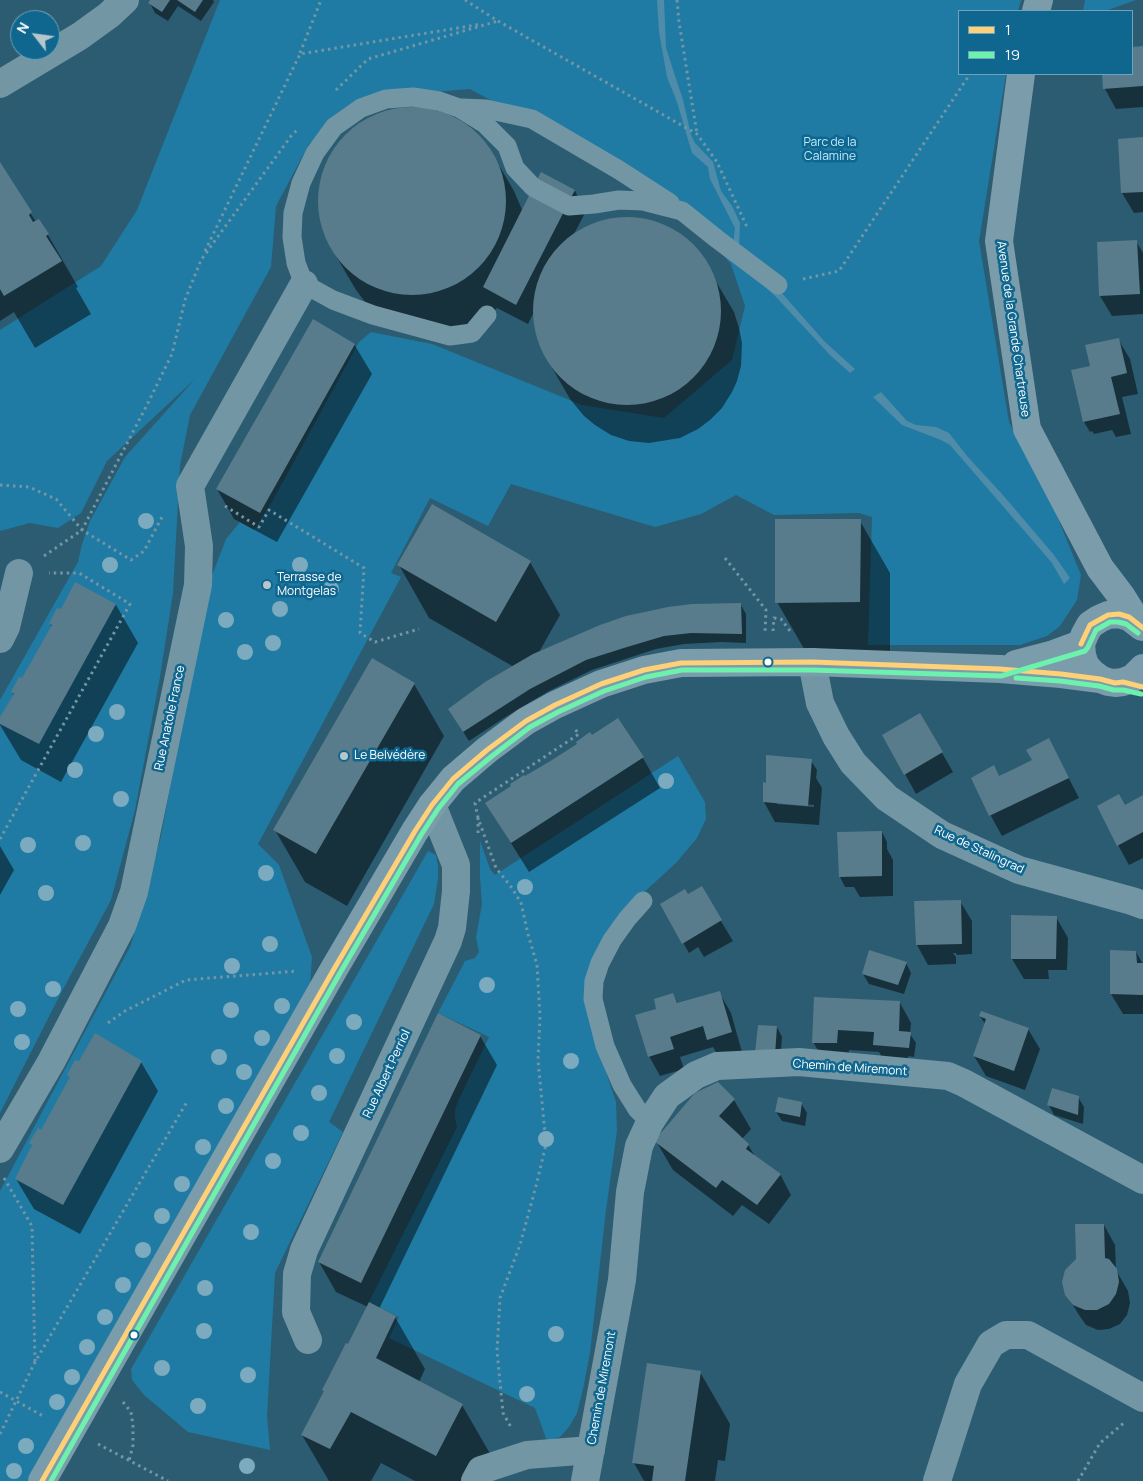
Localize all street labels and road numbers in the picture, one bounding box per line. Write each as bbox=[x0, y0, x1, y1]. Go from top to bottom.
street label: Avenue de la Grande Chartreuse bbox=[993, 240, 1033, 418]
street label: Rue Anatole France bbox=[152, 664, 188, 772]
street label: Rue de Stalingrad bbox=[932, 823, 1026, 877]
street label: Rue Albert Perriol bbox=[360, 1028, 414, 1120]
street label: Chemin de Miremont bbox=[792, 1057, 908, 1079]
street label: Chemin de Miremont bbox=[585, 1330, 619, 1446]

